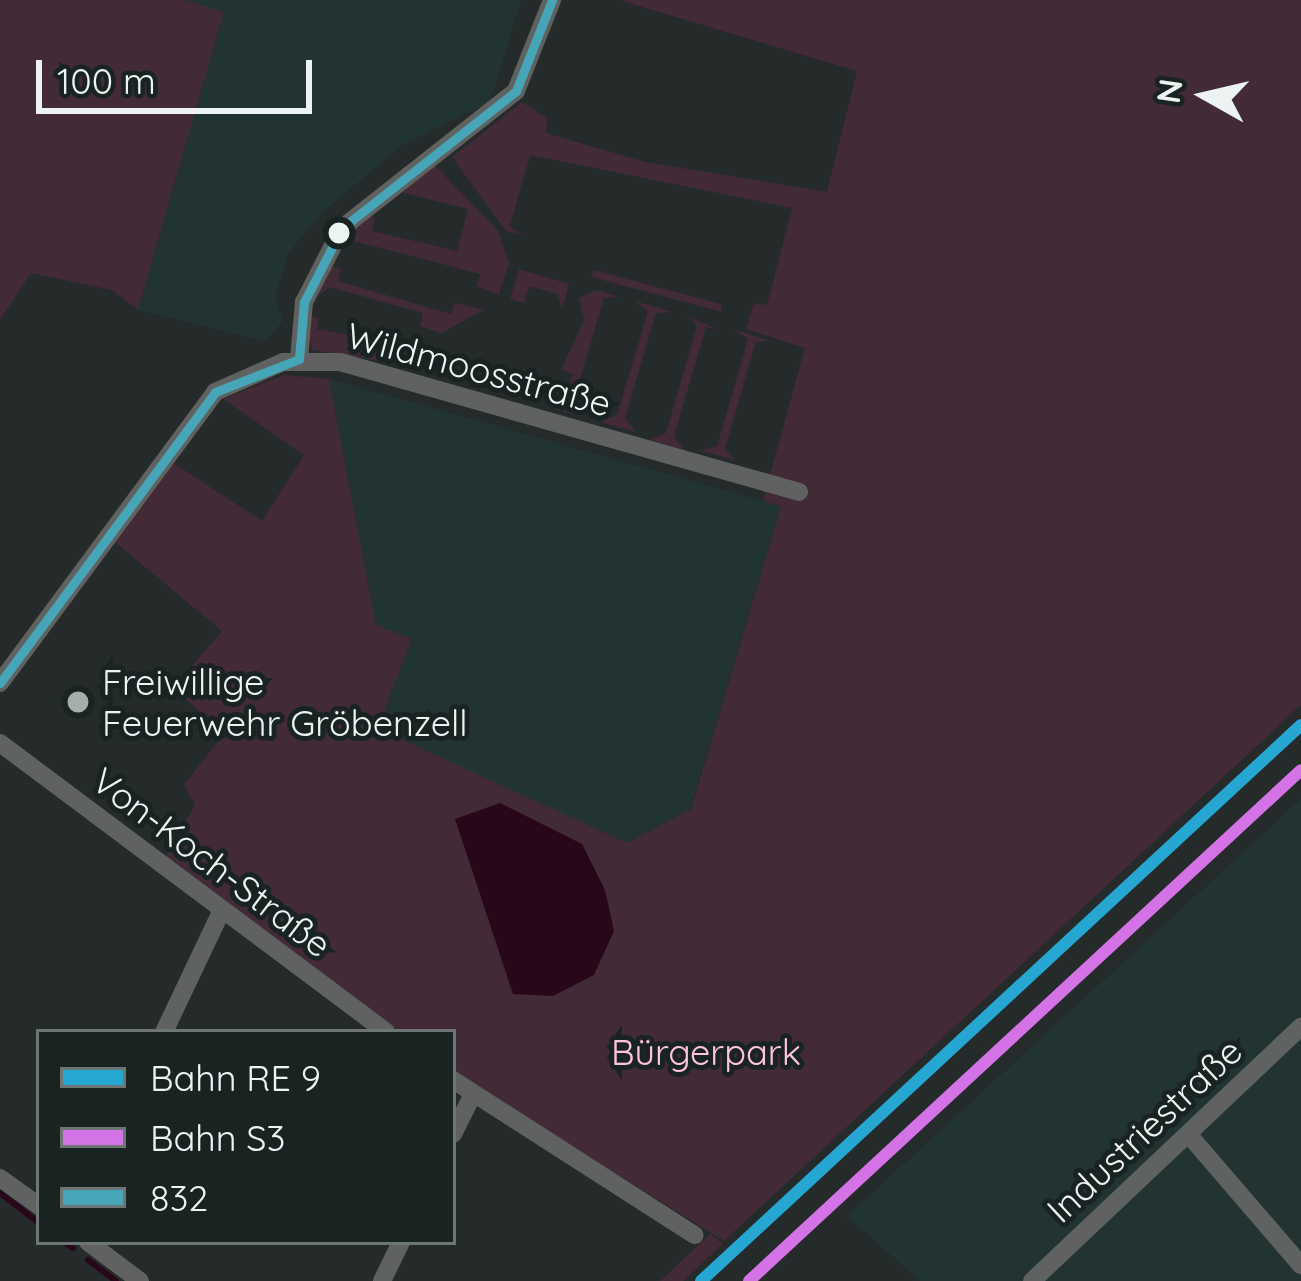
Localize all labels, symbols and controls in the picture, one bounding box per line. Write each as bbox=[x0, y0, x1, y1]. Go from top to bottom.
scale bar bbox=[42, 36, 318, 110]
north arrow bbox=[1145, 36, 1265, 156]
text: 100 m bbox=[57, 58, 156, 103]
text: N bbox=[1147, 76, 1191, 106]
unlabelled marker bbox=[328, 222, 350, 244]
street label: Wildmoosstraße bbox=[342, 313, 616, 425]
place label: Freiwillige Feuerwehr Gröbenzell bbox=[102, 659, 468, 744]
marker: Freiwillige Feuerwehr Gröbenzell bbox=[65, 689, 91, 715]
street label: Von-Koch-Straße bbox=[84, 758, 340, 966]
legend bbox=[36, 1029, 456, 1245]
street label: Industriestraße bbox=[1038, 1029, 1250, 1231]
park label: Bürgerpark bbox=[611, 1030, 801, 1074]
text: Bahn RE 9 bbox=[150, 1055, 321, 1100]
text: Bahn S3 bbox=[150, 1115, 285, 1160]
text: 832 bbox=[150, 1175, 208, 1220]

